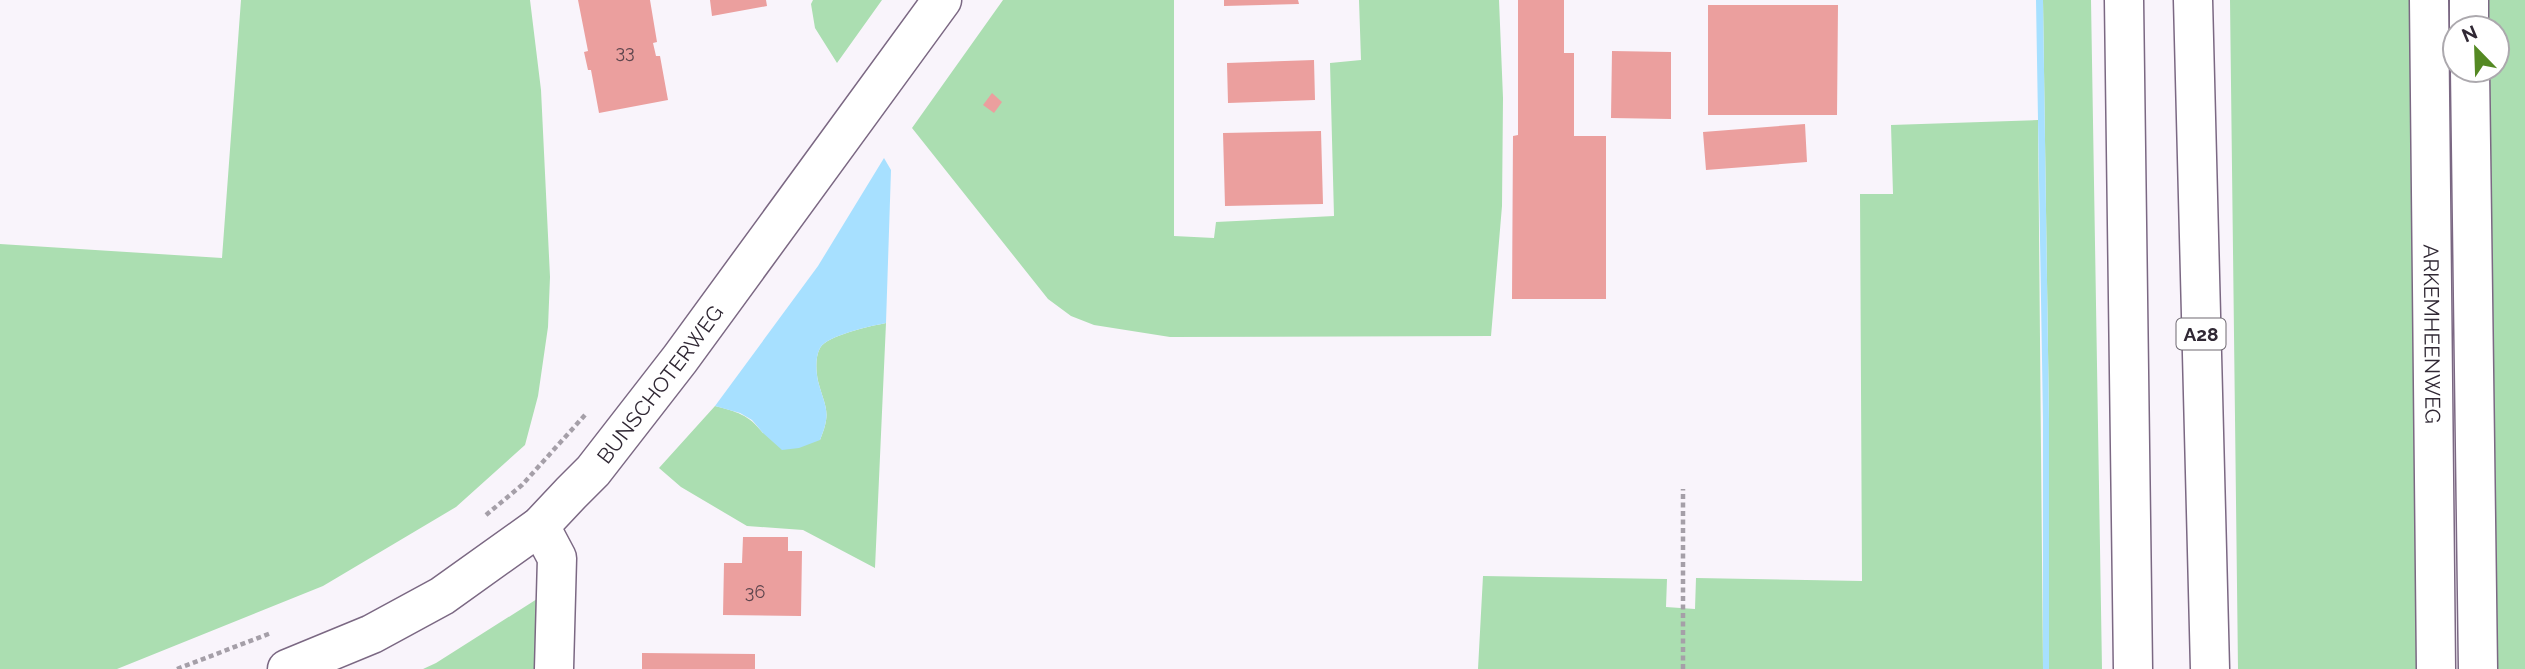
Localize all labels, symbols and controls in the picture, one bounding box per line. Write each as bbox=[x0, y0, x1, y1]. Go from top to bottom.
north arrow bbox=[2441, 14, 2511, 84]
text: N bbox=[2458, 20, 2480, 46]
house number: 33 bbox=[615, 41, 635, 62]
street label: ARKEMHEENWEG bbox=[2419, 244, 2446, 424]
street label: BUNSCHOTERWEG bbox=[591, 300, 728, 468]
road number: A28 bbox=[2176, 318, 2226, 350]
house number: 36 bbox=[745, 581, 765, 602]

